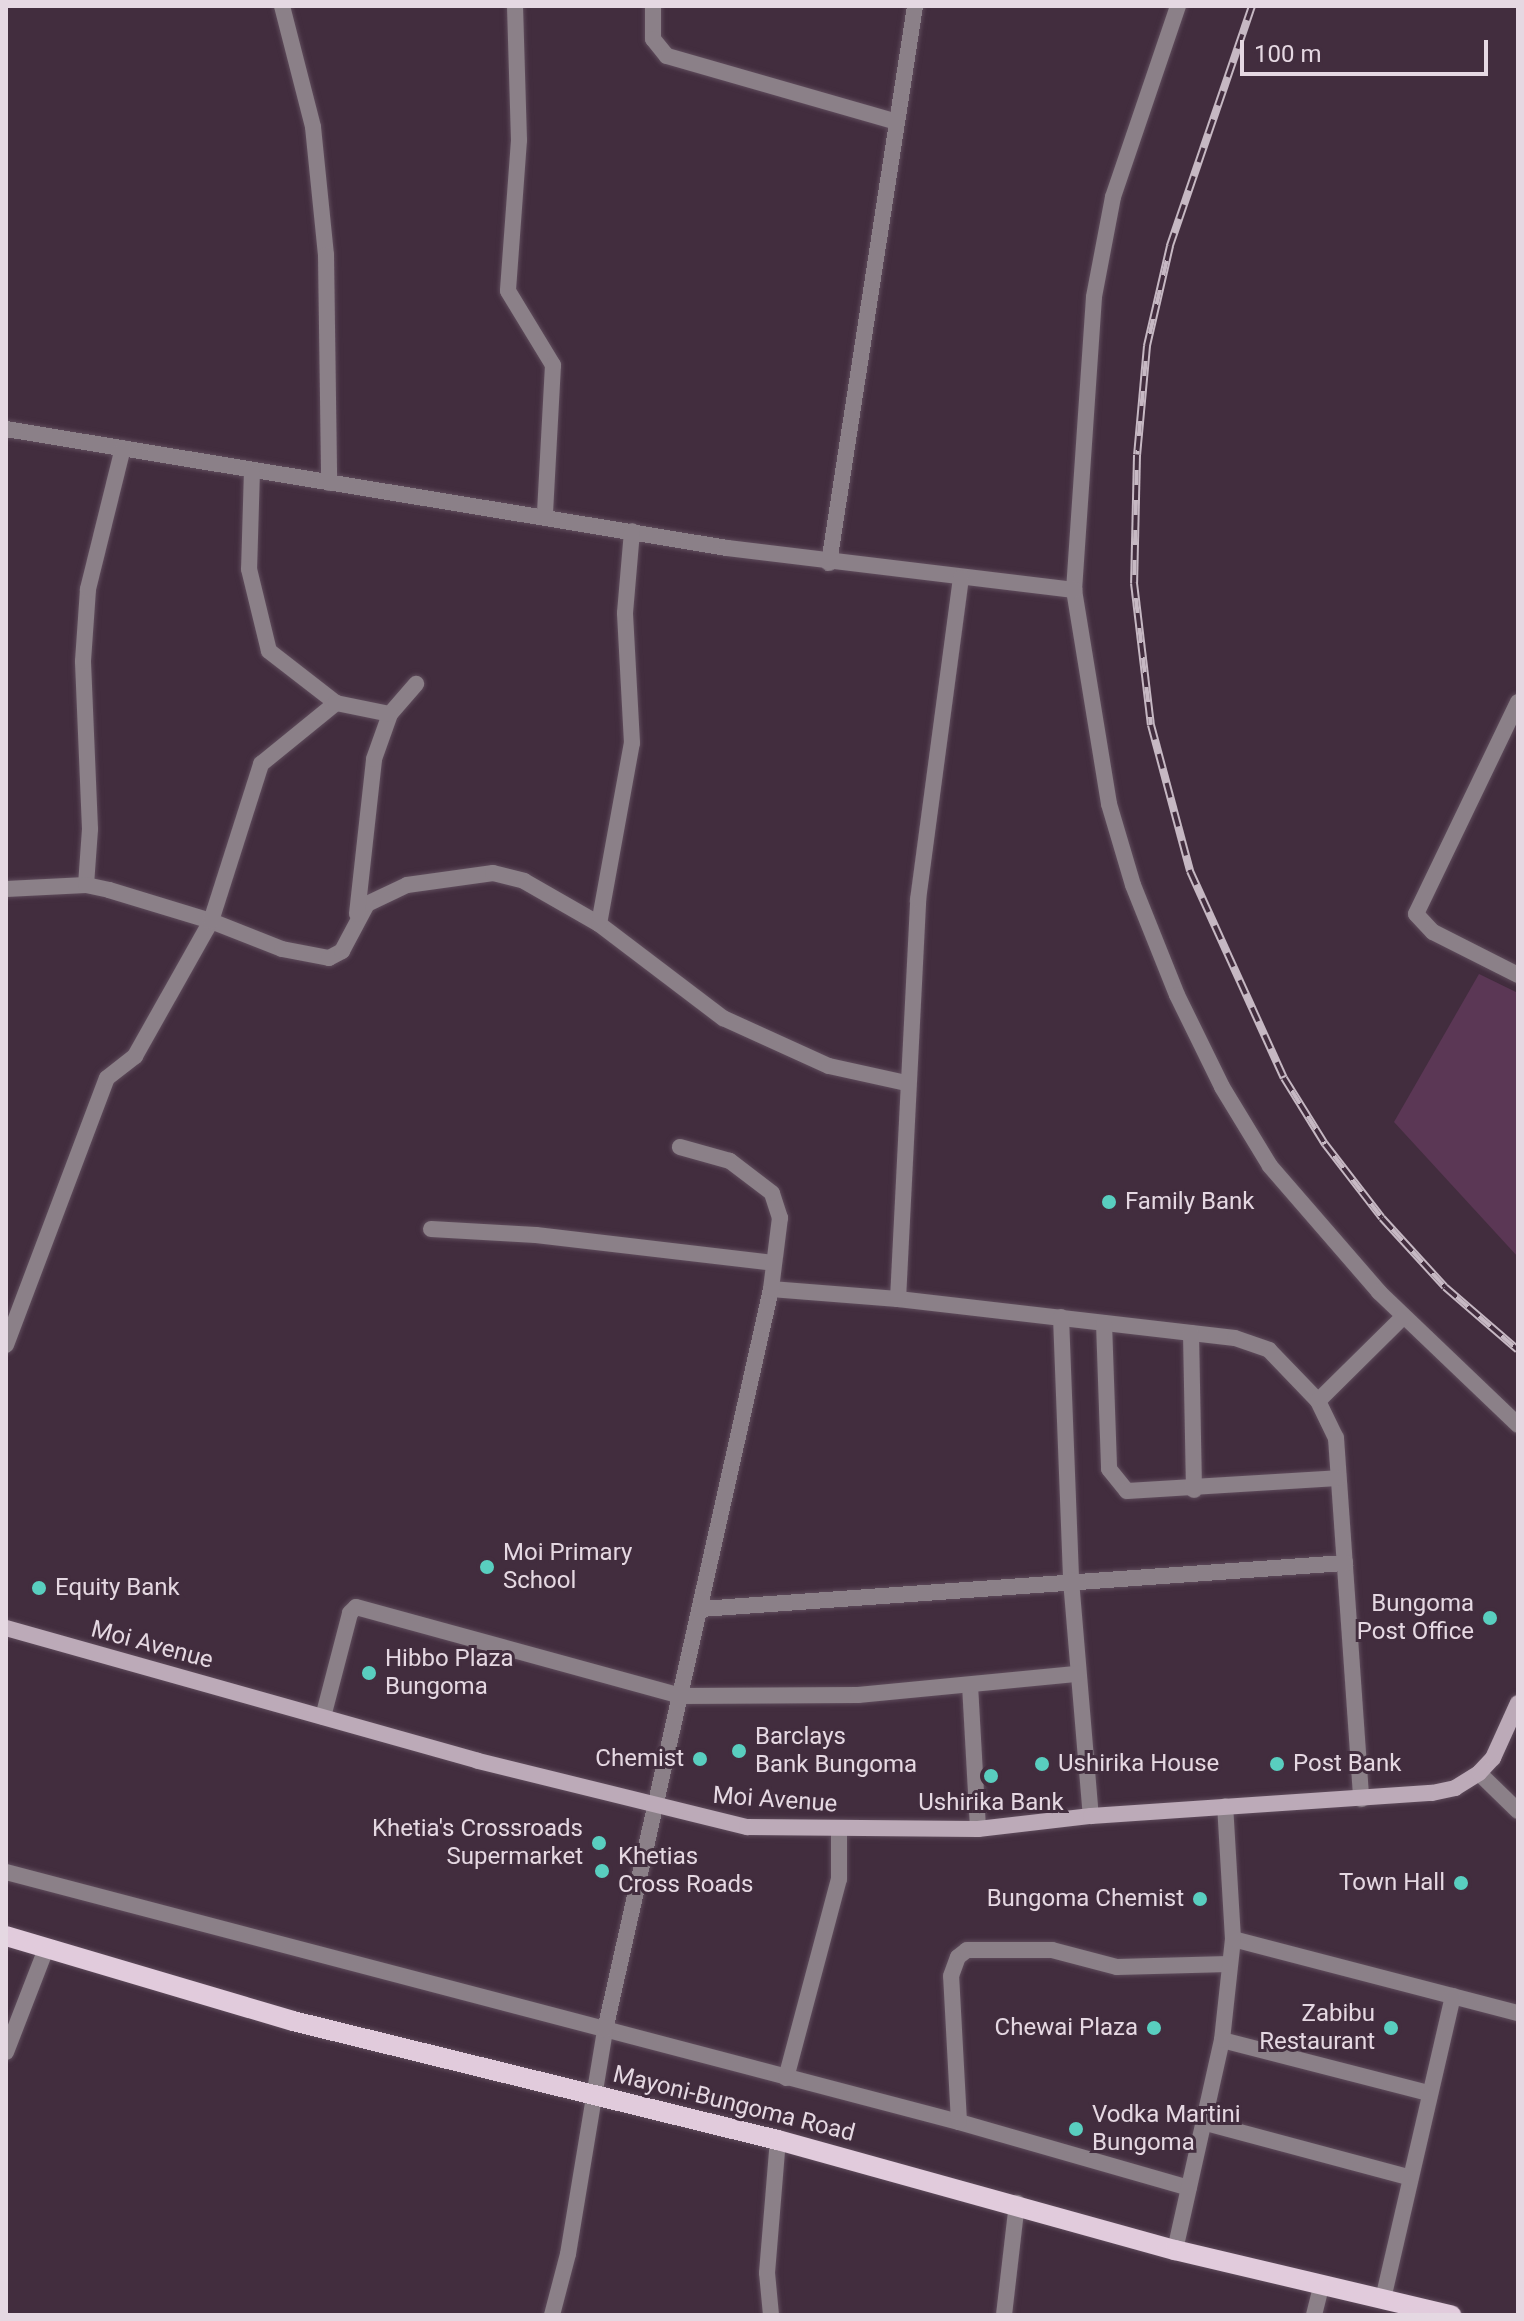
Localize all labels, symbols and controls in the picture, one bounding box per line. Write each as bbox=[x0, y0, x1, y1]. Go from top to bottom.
scale bar bbox=[1244, 24, 1492, 74]
text: 100 m bbox=[1254, 40, 1321, 68]
place label: Family Bank bbox=[1125, 1188, 1254, 1216]
marker: Family Bank bbox=[1100, 1193, 1118, 1211]
place label: Moi Primary School bbox=[503, 1539, 632, 1595]
marker: Moi Primary School bbox=[478, 1558, 496, 1576]
place label: Equity Bank bbox=[55, 1574, 180, 1602]
marker: Equity Bank bbox=[30, 1579, 48, 1597]
place label: Bungoma Post Office bbox=[1357, 1590, 1474, 1646]
marker: Bungoma Post Office bbox=[1481, 1609, 1499, 1627]
street label: Moi Avenue bbox=[88, 1615, 216, 1675]
place label: Hibbo Plaza Bungoma bbox=[385, 1645, 514, 1701]
marker: Hibbo Plaza Bungoma bbox=[360, 1664, 378, 1682]
place label: Barclays Bank Bungoma bbox=[755, 1723, 917, 1779]
marker: Barclays Bank Bungoma bbox=[730, 1742, 748, 1760]
place label: Chemist bbox=[595, 1745, 684, 1773]
marker: Chemist bbox=[691, 1750, 709, 1768]
place label: Ushirika House bbox=[1058, 1750, 1219, 1778]
place label: Post Bank bbox=[1293, 1750, 1401, 1778]
marker: Ushirika House bbox=[1033, 1755, 1051, 1773]
marker: Post Bank bbox=[1268, 1755, 1286, 1773]
marker: Ushirika Bank bbox=[982, 1767, 1000, 1785]
street label: Moi Avenue bbox=[712, 1781, 838, 1819]
place label: Ushirika Bank bbox=[918, 1789, 1064, 1817]
place label: Khetia's Crossroads Supermarket bbox=[372, 1815, 583, 1871]
marker: Khetia's Crossroads Supermarket bbox=[590, 1834, 608, 1852]
place label: Khetias Cross Roads bbox=[618, 1843, 753, 1899]
marker: Khetias Cross Roads bbox=[593, 1862, 611, 1880]
place label: Town Hall bbox=[1339, 1869, 1445, 1897]
marker: Town Hall bbox=[1452, 1874, 1470, 1892]
place label: Bungoma Chemist bbox=[987, 1885, 1184, 1913]
marker: Bungoma Chemist bbox=[1191, 1890, 1209, 1908]
place label: Zabibu Restaurant bbox=[1259, 2000, 1375, 2056]
place label: Chewai Plaza bbox=[995, 2014, 1138, 2042]
marker: Chewai Plaza bbox=[1145, 2019, 1163, 2037]
marker: Zabibu Restaurant bbox=[1382, 2019, 1400, 2037]
street label: Mayoni-Bungoma Road bbox=[610, 2060, 858, 2148]
place label: Vodka Martini Bungoma bbox=[1092, 2101, 1241, 2157]
marker: Vodka Martini Bungoma bbox=[1067, 2120, 1085, 2138]

